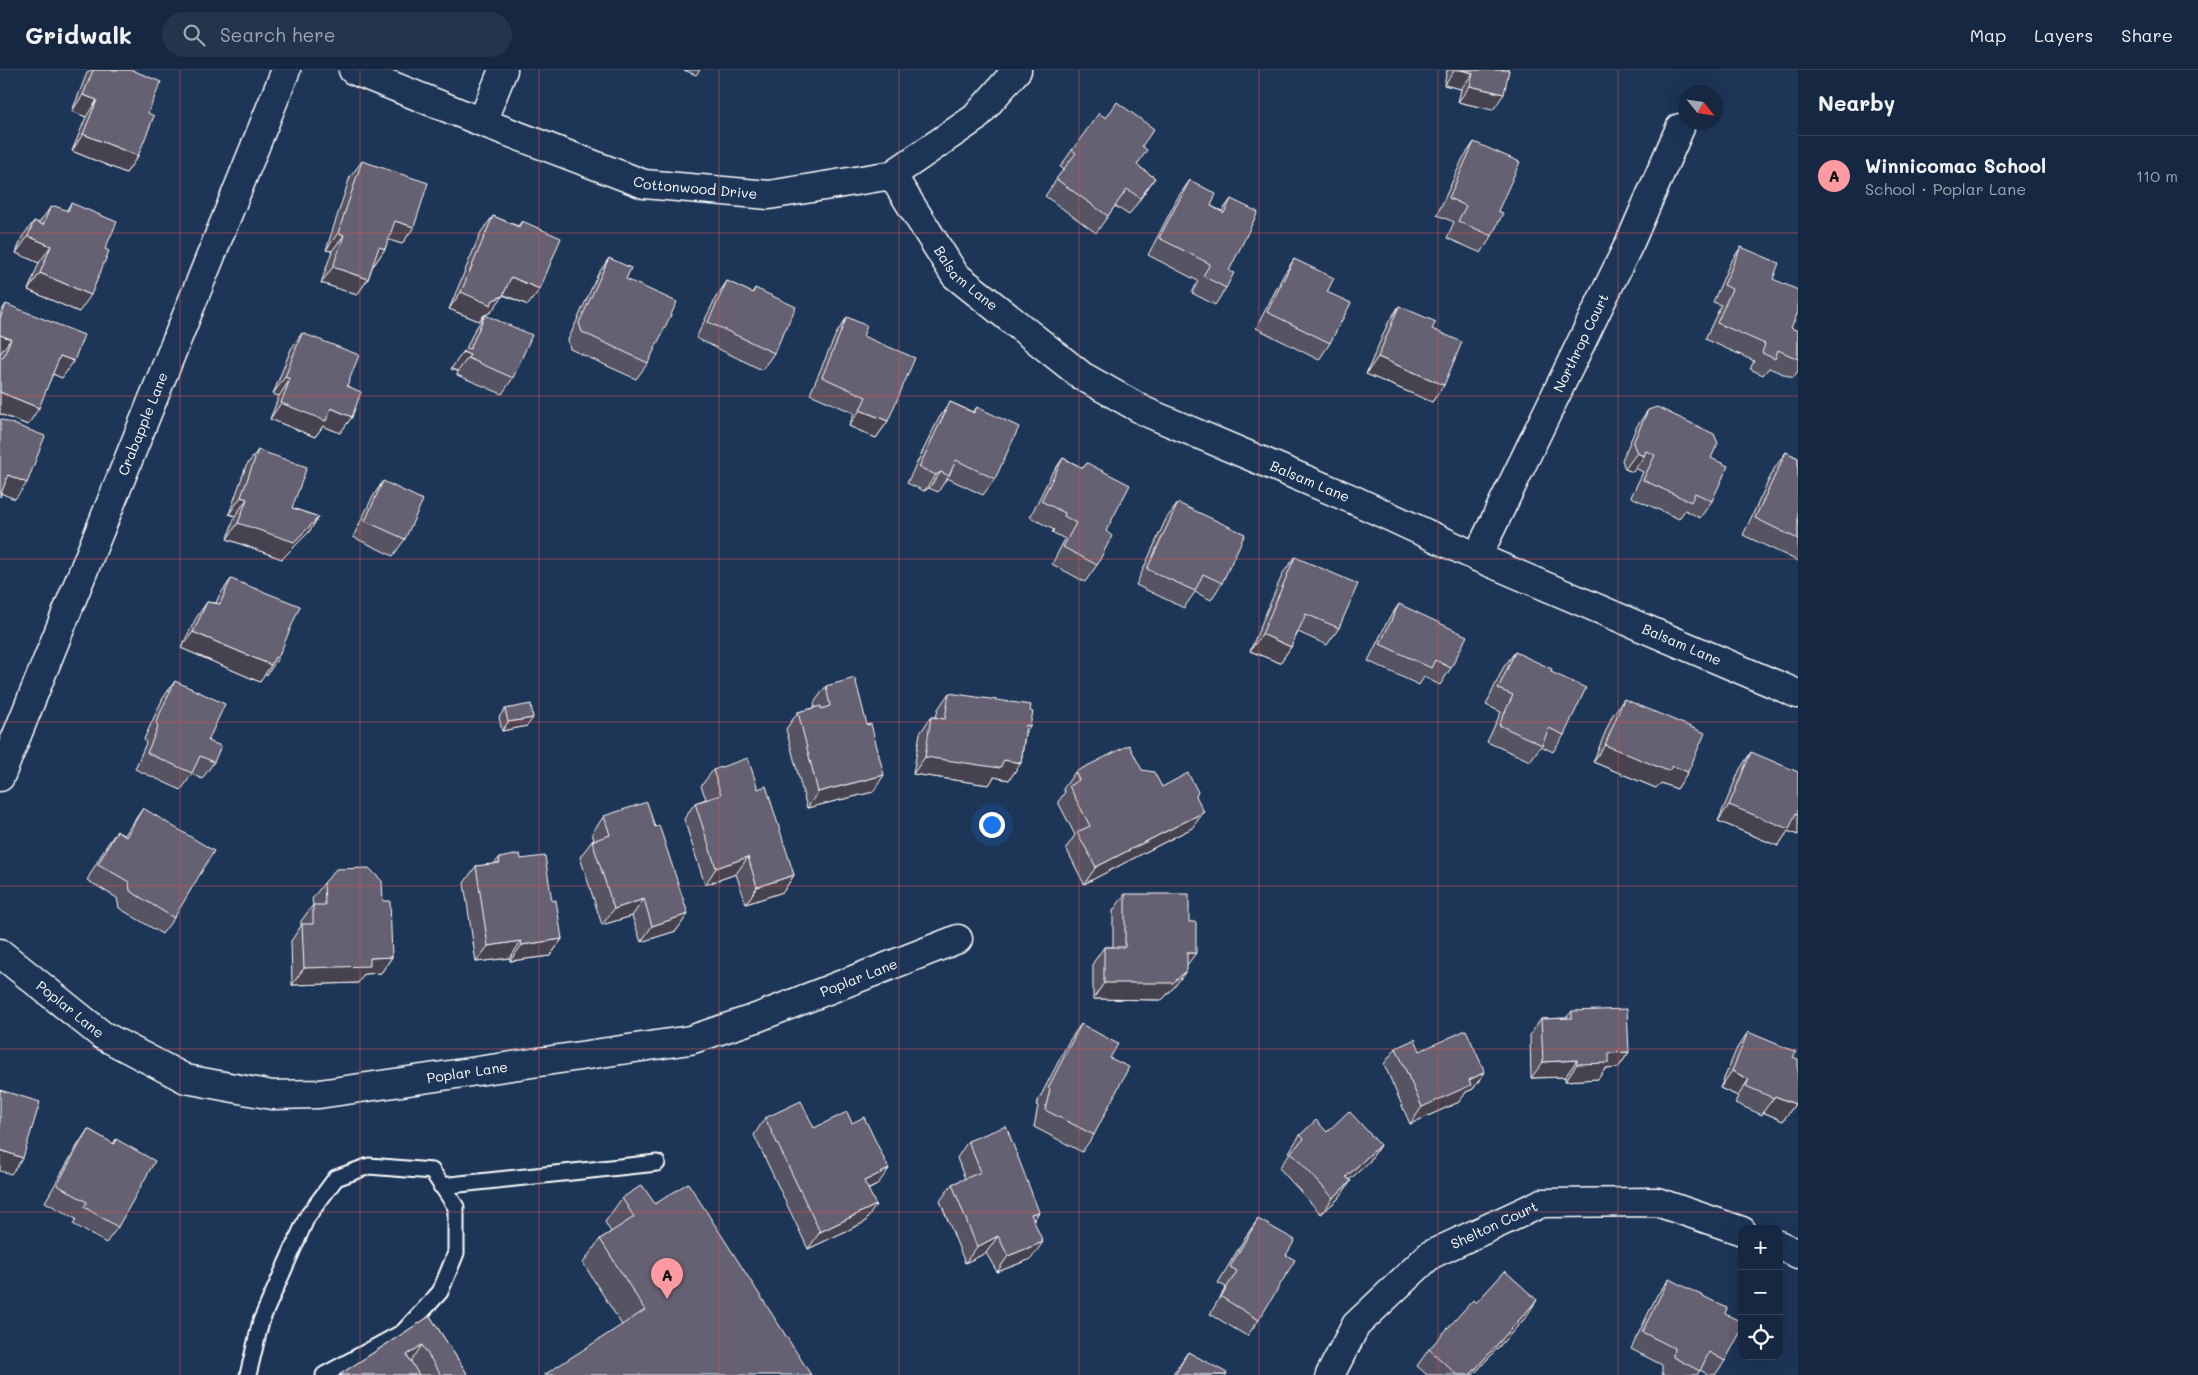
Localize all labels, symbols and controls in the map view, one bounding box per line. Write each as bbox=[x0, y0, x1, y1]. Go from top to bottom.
search box bbox=[162, 12, 512, 57]
text: Gridwalk bbox=[25, 19, 132, 50]
icon: search bbox=[180, 21, 208, 49]
text: Search here bbox=[220, 22, 336, 47]
text: Map bbox=[1970, 23, 2006, 47]
text: Layers bbox=[2034, 23, 2093, 47]
text: Share bbox=[2121, 23, 2173, 47]
north arrow bbox=[1678, 85, 1723, 130]
text: Nearby bbox=[1818, 89, 1895, 116]
text: Winnicomac School bbox=[1865, 153, 2046, 178]
text: A bbox=[1828, 165, 1840, 186]
text: 110 m bbox=[2136, 165, 2178, 186]
street label: Cottonwood Drive bbox=[631, 171, 758, 203]
text: School · Poplar Lane bbox=[1865, 178, 2026, 199]
street label: Balsam Lane bbox=[930, 242, 1002, 315]
street label: Northrop Court bbox=[1549, 290, 1613, 395]
street label: Crabapple Lane bbox=[113, 369, 172, 478]
street label: Balsam Lane bbox=[1268, 456, 1353, 506]
street label: Balsam Lane bbox=[1639, 619, 1725, 669]
your location bbox=[979, 812, 1005, 838]
street label: Poplar Lane bbox=[817, 954, 900, 1001]
street label: Poplar Lane bbox=[33, 976, 108, 1042]
street label: Poplar Lane bbox=[425, 1057, 509, 1087]
street label: Shelton Court bbox=[1447, 1196, 1541, 1253]
map controls bbox=[1738, 1225, 1783, 1360]
button: + bbox=[1738, 1225, 1783, 1270]
pin: A bbox=[651, 1258, 683, 1299]
button: − bbox=[1738, 1270, 1783, 1315]
button: locate bbox=[1738, 1315, 1783, 1360]

